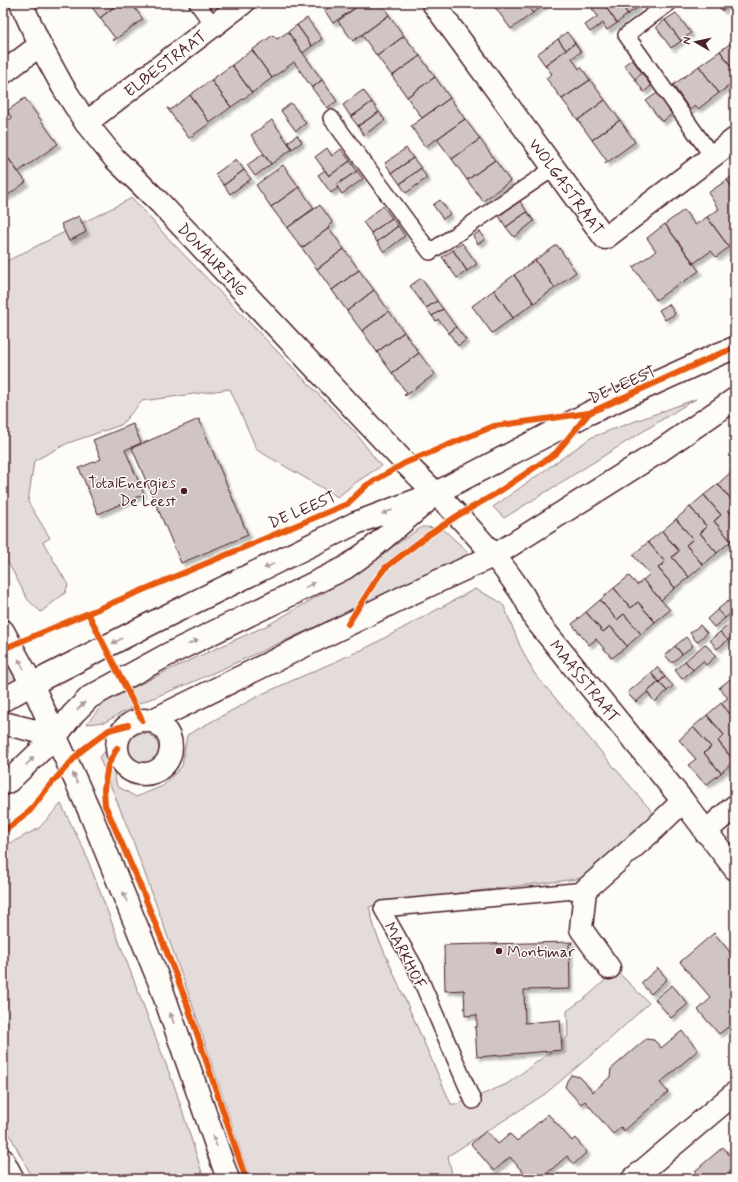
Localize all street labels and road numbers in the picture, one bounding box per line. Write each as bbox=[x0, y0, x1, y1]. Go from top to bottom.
street label: ELBESTRAAT bbox=[120, 26, 211, 102]
street label: WOLGASTRAAT bbox=[524, 135, 608, 240]
street label: DONAURING bbox=[172, 219, 252, 302]
street label: DE LEEST bbox=[586, 361, 660, 410]
street label: DE LEEST bbox=[265, 487, 340, 534]
street label: MAASSTRAAT bbox=[544, 636, 624, 727]
street label: MARKHOF bbox=[378, 919, 431, 993]

